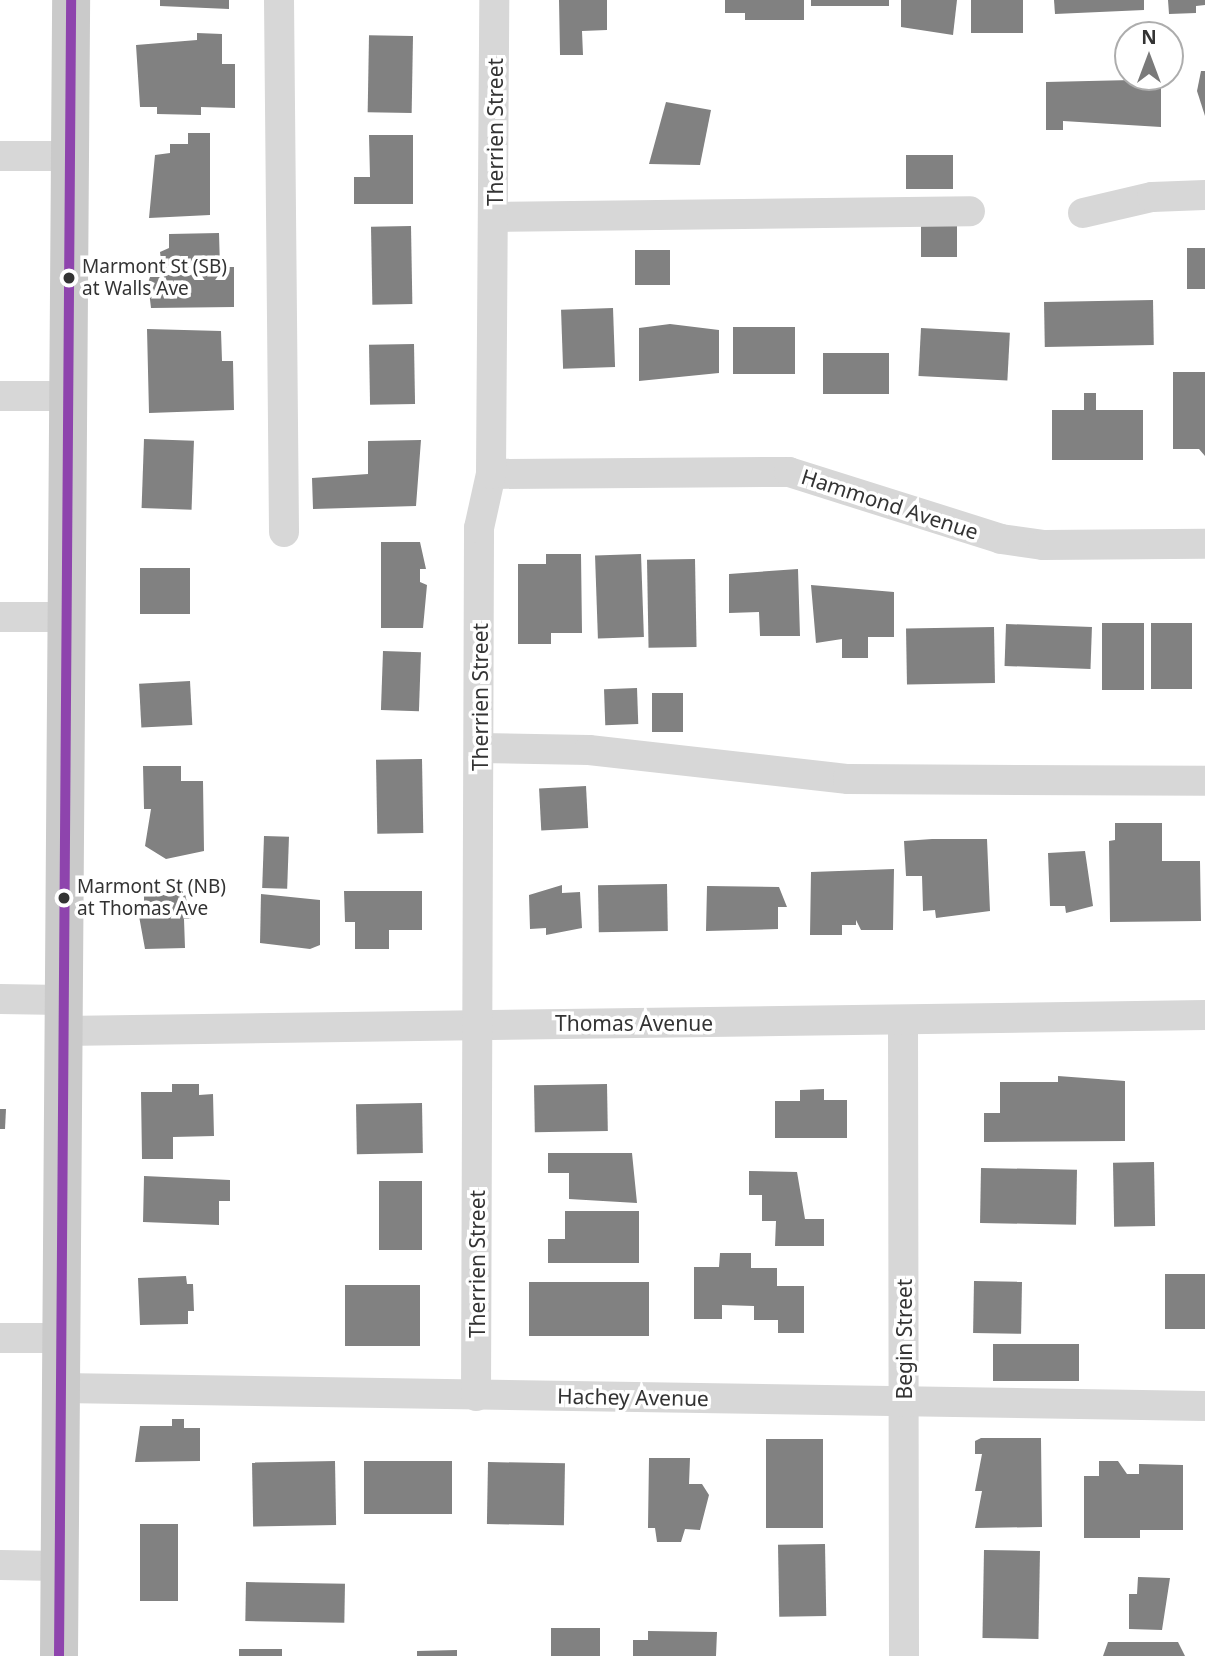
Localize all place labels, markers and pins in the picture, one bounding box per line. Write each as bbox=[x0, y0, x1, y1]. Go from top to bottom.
place label: Marmont St (SB) at Walls Ave bbox=[82, 256, 227, 300]
marker: Marmont St (SB) at Walls Ave bbox=[62, 271, 76, 285]
place label: Marmont St (NB) at Thomas Ave bbox=[77, 876, 226, 920]
marker: Marmont St (NB) at Thomas Ave bbox=[57, 891, 71, 905]

